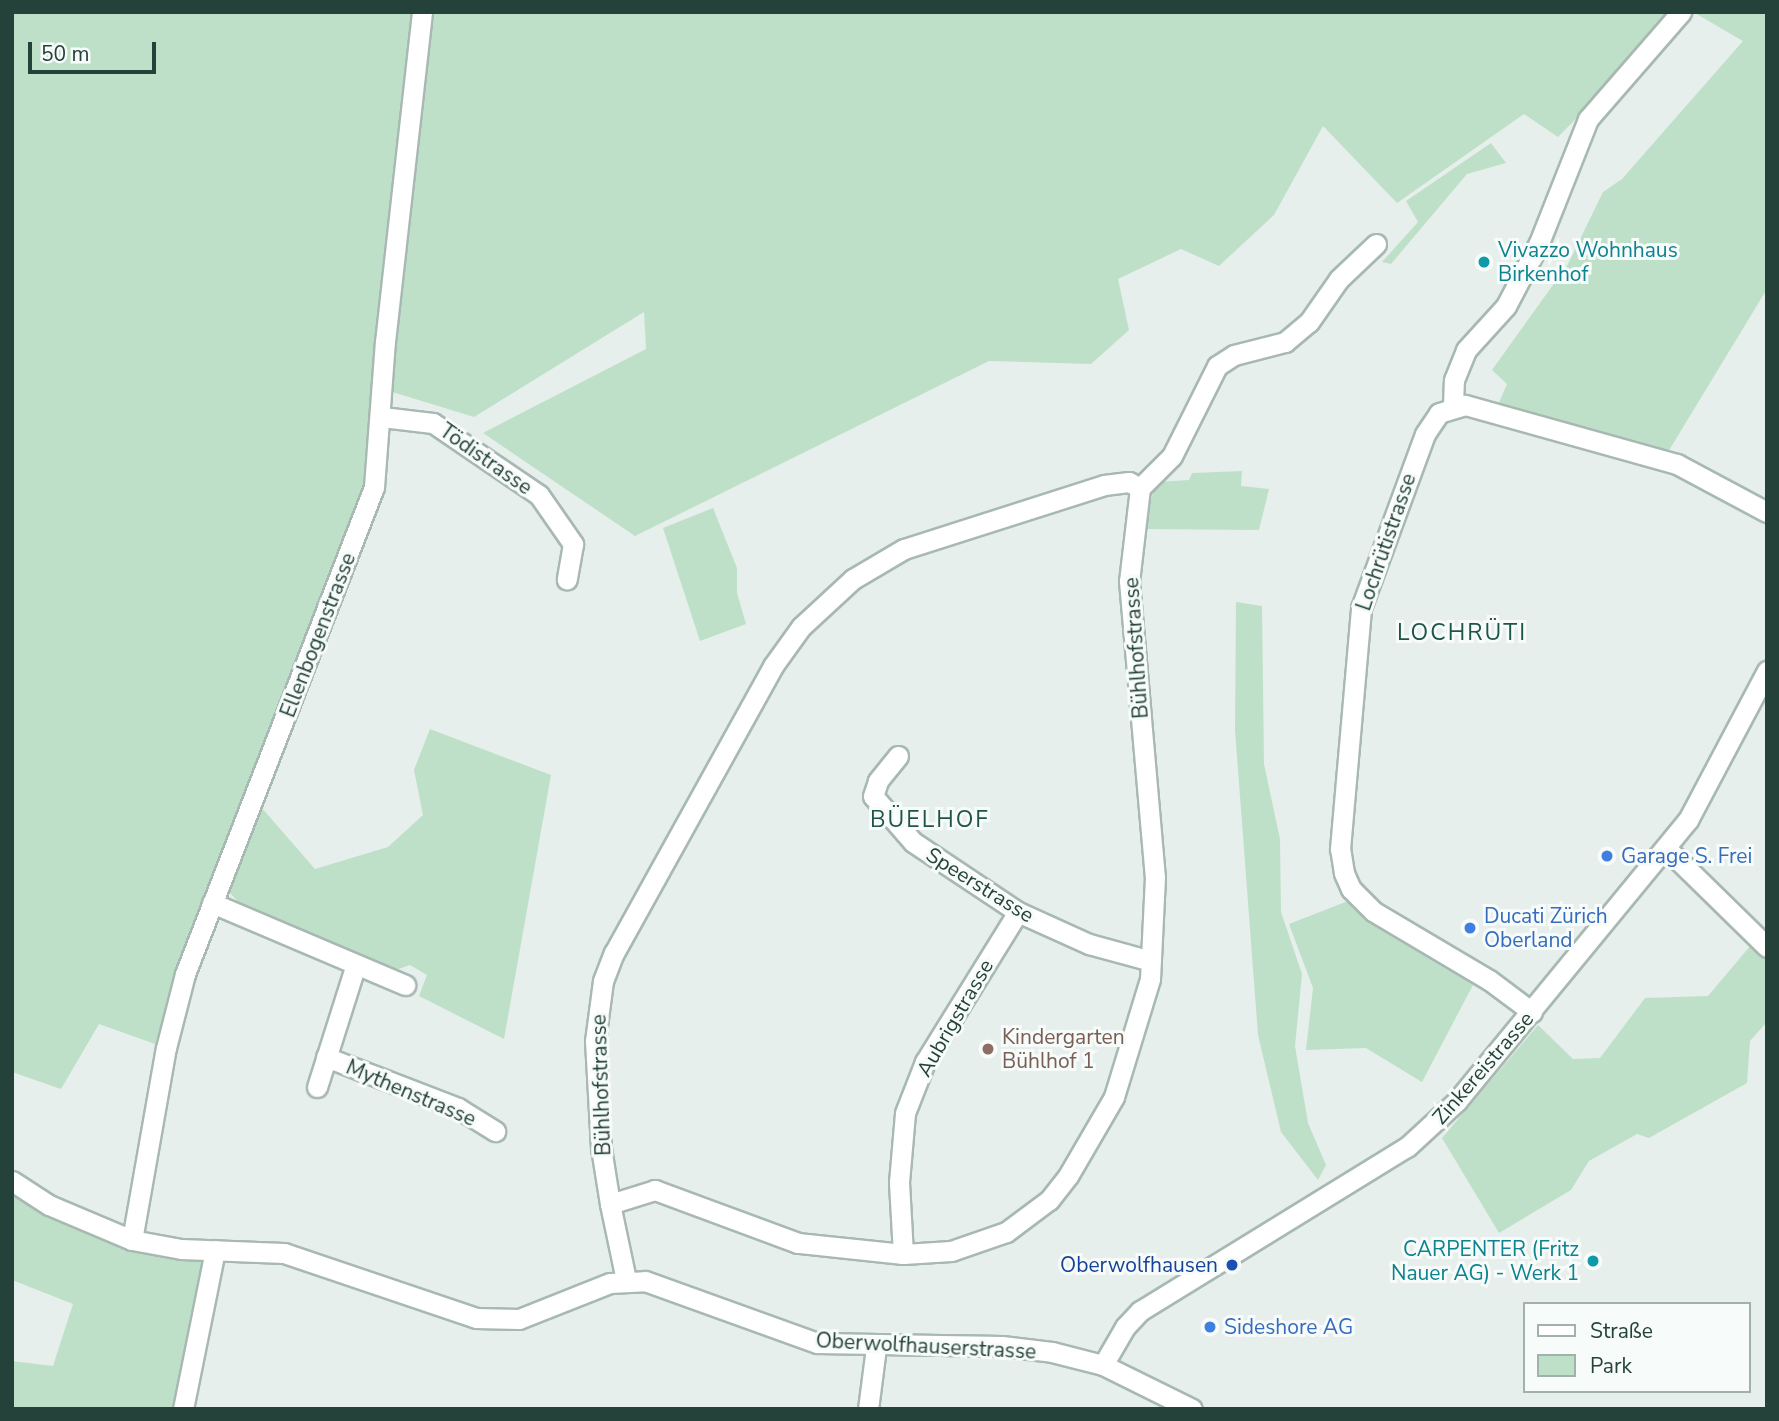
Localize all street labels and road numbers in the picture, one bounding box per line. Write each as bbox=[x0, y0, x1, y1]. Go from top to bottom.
street label: Tödistrasse bbox=[435, 418, 537, 500]
street label: Lochrütistrasse bbox=[1351, 470, 1421, 614]
street label: Ellenbogenstrasse bbox=[275, 549, 361, 721]
street label: Bühlhofstrasse bbox=[1118, 576, 1154, 720]
street label: Speerstrasse bbox=[922, 842, 1038, 928]
street label: Aubrigstrasse bbox=[911, 955, 999, 1081]
street label: Zinkereistrasse bbox=[1427, 1006, 1539, 1130]
street label: Bühlhofstrasse bbox=[586, 1014, 616, 1156]
street label: Mythenstrasse bbox=[342, 1054, 480, 1132]
street label: Oberwolfhauserstrasse bbox=[815, 1328, 1037, 1364]

